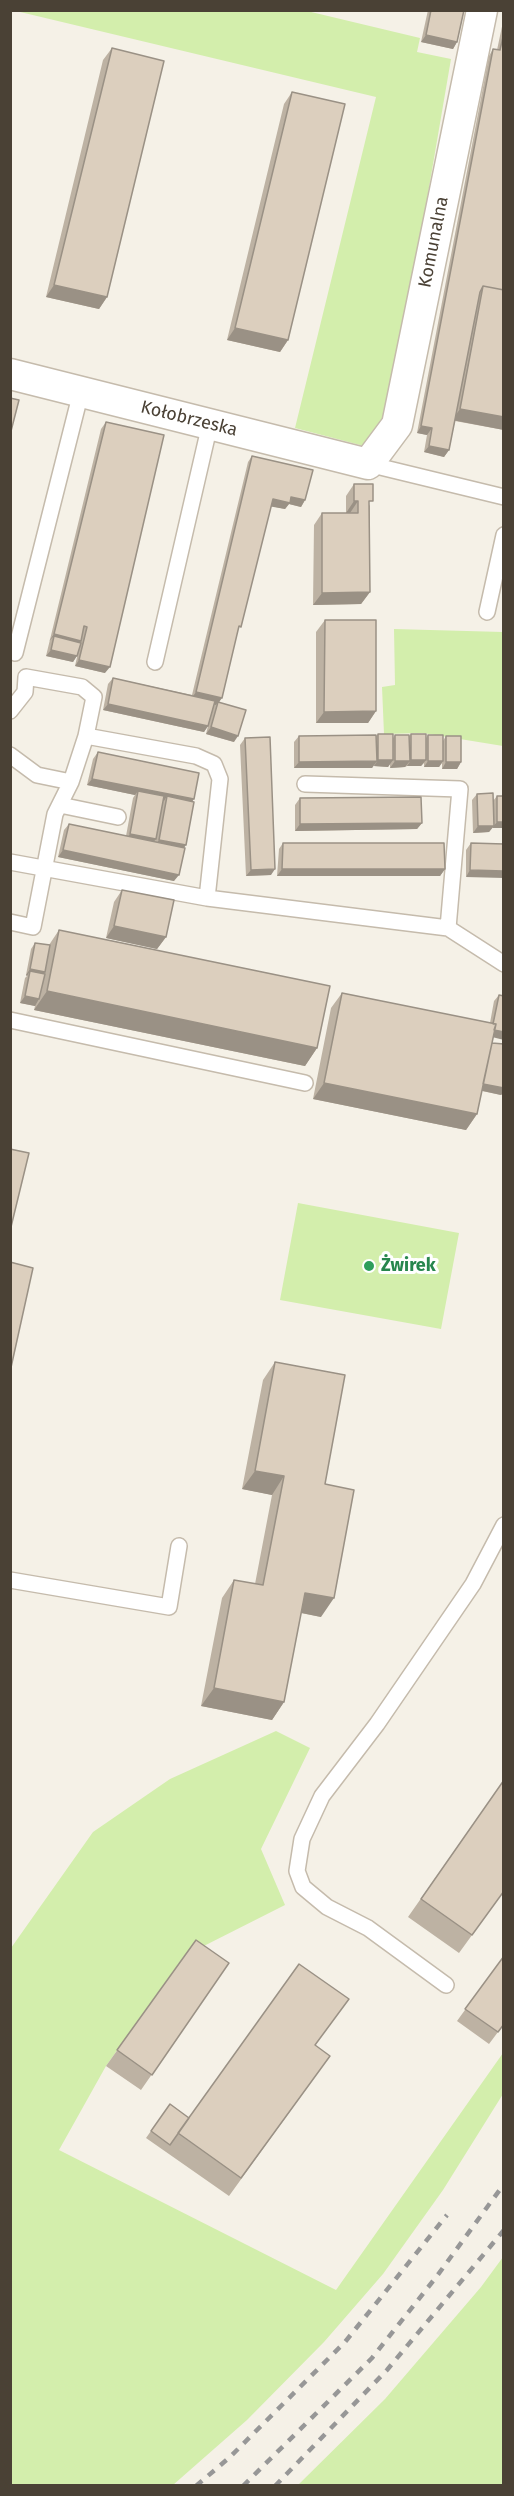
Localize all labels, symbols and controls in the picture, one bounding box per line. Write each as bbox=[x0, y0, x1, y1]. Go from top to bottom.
street label: Komunalna bbox=[415, 195, 453, 289]
street label: Kołobrzeska bbox=[138, 397, 240, 441]
place label: Żwirek bbox=[381, 1255, 436, 1277]
marker: Żwirek bbox=[362, 1259, 376, 1273]

